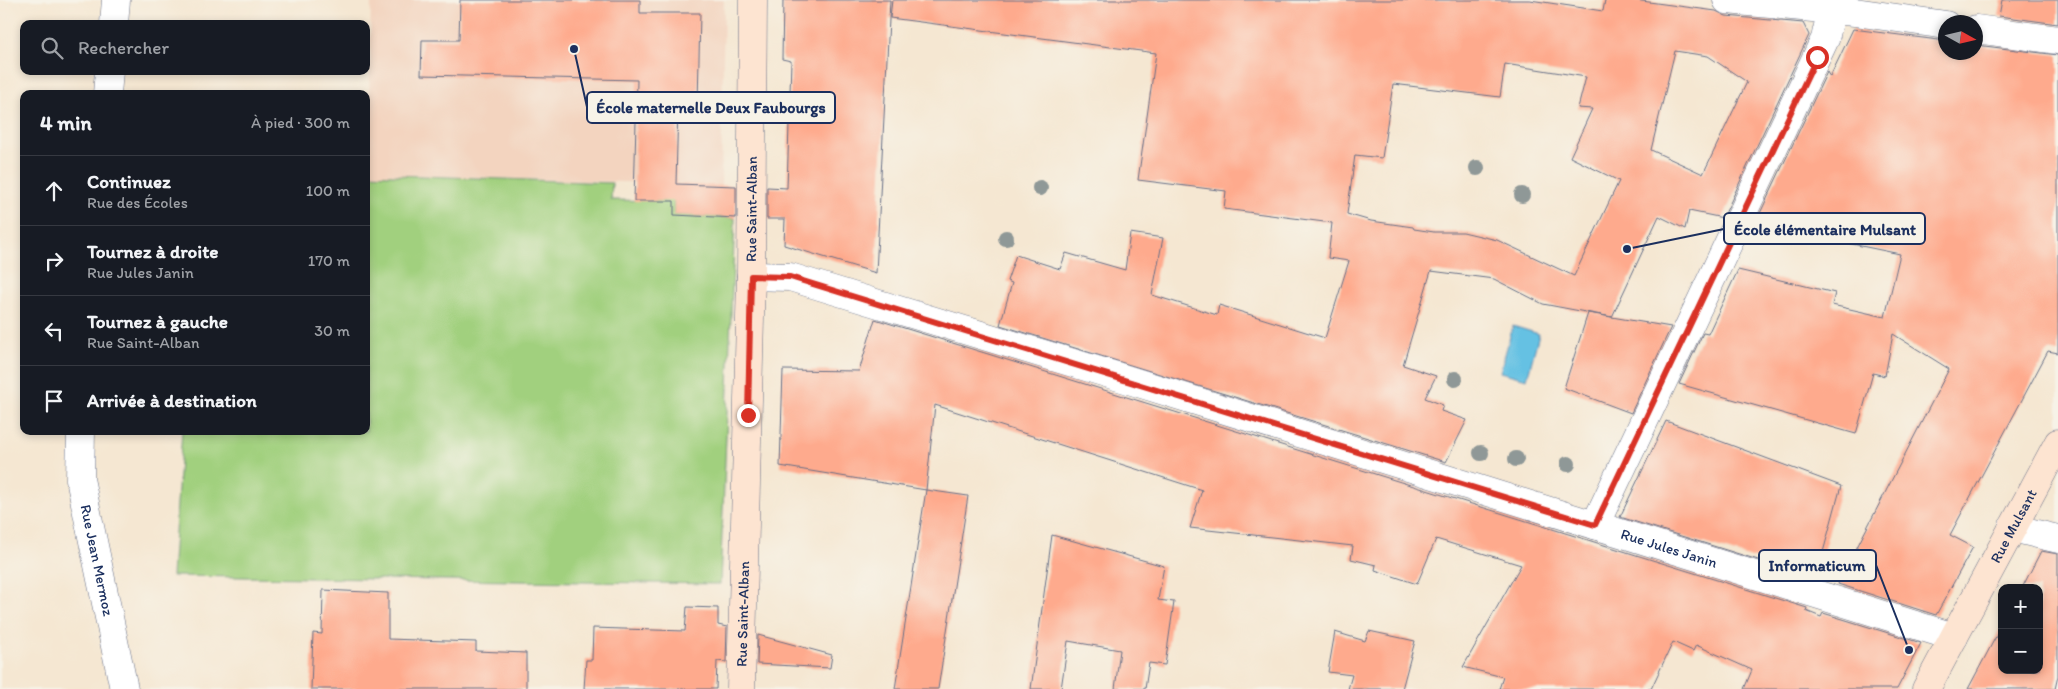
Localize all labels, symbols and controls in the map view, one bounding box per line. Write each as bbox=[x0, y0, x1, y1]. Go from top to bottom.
north arrow bbox=[1938, 15, 1983, 60]
search box bbox=[20, 20, 370, 75]
icon: search bbox=[38, 34, 66, 62]
text: Rechercher bbox=[78, 36, 169, 59]
route start bbox=[1806, 46, 1829, 69]
callout: École maternelle Deux Faubourgs bbox=[587, 92, 835, 123]
text: École maternelle Deux Faubourgs bbox=[596, 98, 826, 118]
text: 4 min bbox=[40, 110, 92, 135]
text: À pied · 300 m bbox=[251, 113, 350, 132]
street label: Rue Saint-Alban bbox=[742, 156, 761, 262]
text: Continuez bbox=[87, 170, 171, 193]
icon: ahead bbox=[40, 177, 68, 205]
text: 100 m bbox=[306, 181, 350, 200]
text: Rue des Écoles bbox=[87, 193, 188, 212]
callout: École élémentaire Mulsant bbox=[1724, 213, 1925, 244]
text: École élémentaire Mulsant bbox=[1734, 220, 1916, 239]
text: Tournez à droite bbox=[87, 240, 219, 263]
icon: right bbox=[40, 247, 68, 275]
text: 170 m bbox=[308, 251, 350, 270]
text: Rue Jules Janin bbox=[87, 263, 194, 282]
text: Tournez à gauche bbox=[87, 310, 228, 333]
icon: left bbox=[40, 317, 68, 345]
text: 30 m bbox=[314, 321, 350, 340]
text: Rue Saint-Alban bbox=[87, 333, 200, 352]
icon: arrive bbox=[40, 387, 68, 415]
text: Arrivée à destination bbox=[87, 389, 257, 412]
route end bbox=[737, 404, 760, 427]
street label: Rue Mulsant bbox=[1986, 486, 2041, 566]
street label: Rue Jean Mermoz bbox=[77, 503, 117, 618]
street label: Rue Jules Janin bbox=[1619, 525, 1720, 572]
callout: Informaticum bbox=[1759, 550, 1876, 581]
text: Informaticum bbox=[1769, 556, 1866, 575]
street label: Rue Saint-Alban bbox=[733, 561, 753, 667]
map controls bbox=[1998, 584, 2043, 674]
button: + bbox=[1998, 584, 2043, 629]
button: − bbox=[1998, 629, 2043, 674]

